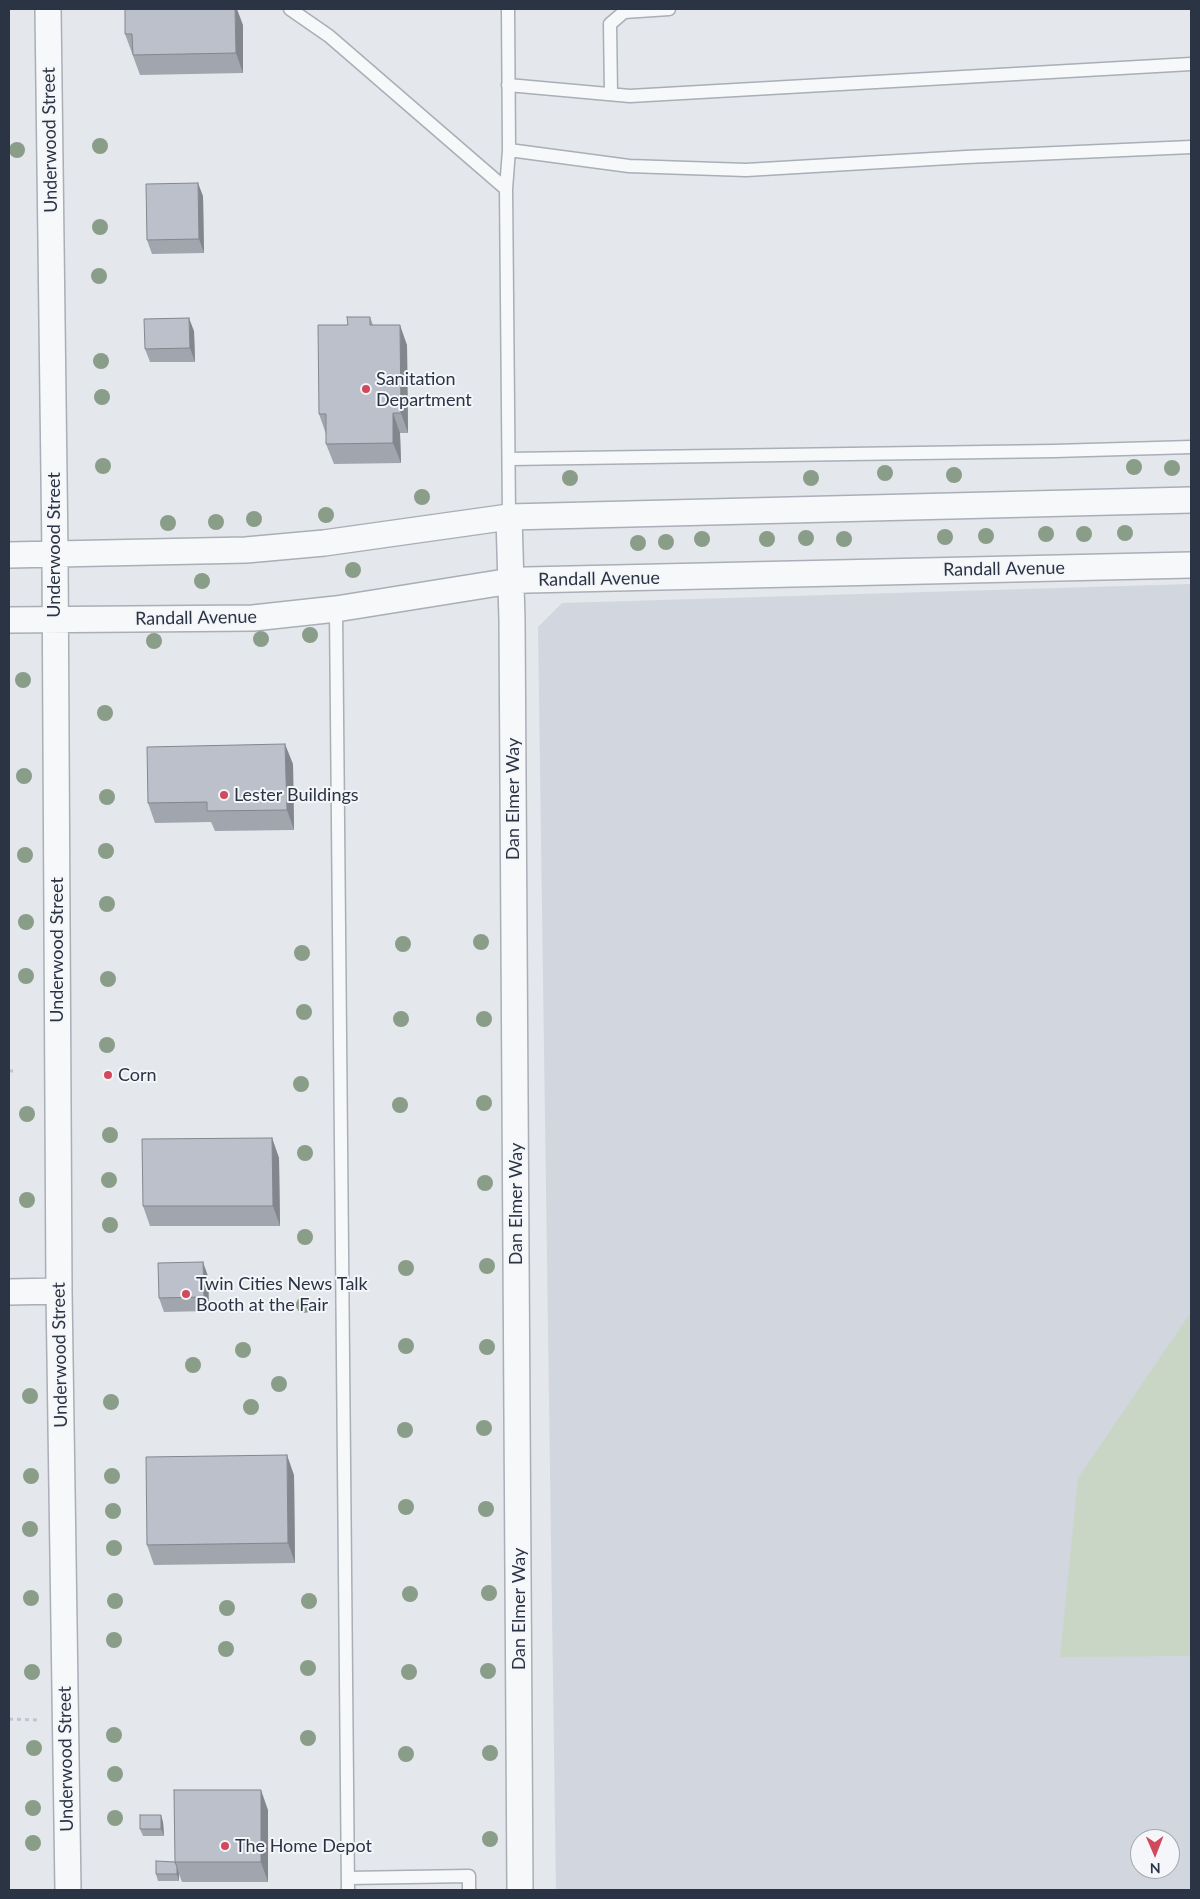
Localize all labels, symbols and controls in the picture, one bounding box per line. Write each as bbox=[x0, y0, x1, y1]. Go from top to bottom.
street label: Underwood Street bbox=[38, 67, 62, 213]
place label: Sanitation Department bbox=[376, 368, 472, 410]
marker: Sanitation Department bbox=[360, 383, 372, 395]
street label: Underwood Street bbox=[43, 472, 65, 618]
street label: Randall Avenue bbox=[943, 557, 1065, 581]
street label: Randall Avenue bbox=[538, 567, 660, 591]
street label: Randall Avenue bbox=[135, 606, 257, 630]
street label: Dan Elmer Way bbox=[502, 738, 524, 860]
place label: Lester Buildings bbox=[234, 784, 359, 806]
marker: Lester Buildings bbox=[218, 789, 230, 801]
street label: Underwood Street bbox=[46, 877, 68, 1023]
place label: Corn bbox=[118, 1064, 157, 1086]
marker: Corn bbox=[102, 1069, 114, 1081]
street label: Dan Elmer Way bbox=[505, 1143, 527, 1265]
place label: Twin Cities News Talk Booth at the Fair bbox=[196, 1273, 368, 1316]
street label: Underwood Street bbox=[48, 1282, 72, 1428]
marker: Twin Cities News Talk Booth at the Fair bbox=[180, 1288, 192, 1300]
street label: Dan Elmer Way bbox=[508, 1548, 530, 1670]
street label: Underwood Street bbox=[54, 1686, 78, 1832]
north arrow bbox=[1130, 1829, 1180, 1879]
place label: The Home Depot bbox=[235, 1835, 372, 1857]
marker: The Home Depot bbox=[219, 1840, 231, 1852]
text: N bbox=[1150, 1860, 1161, 1877]

